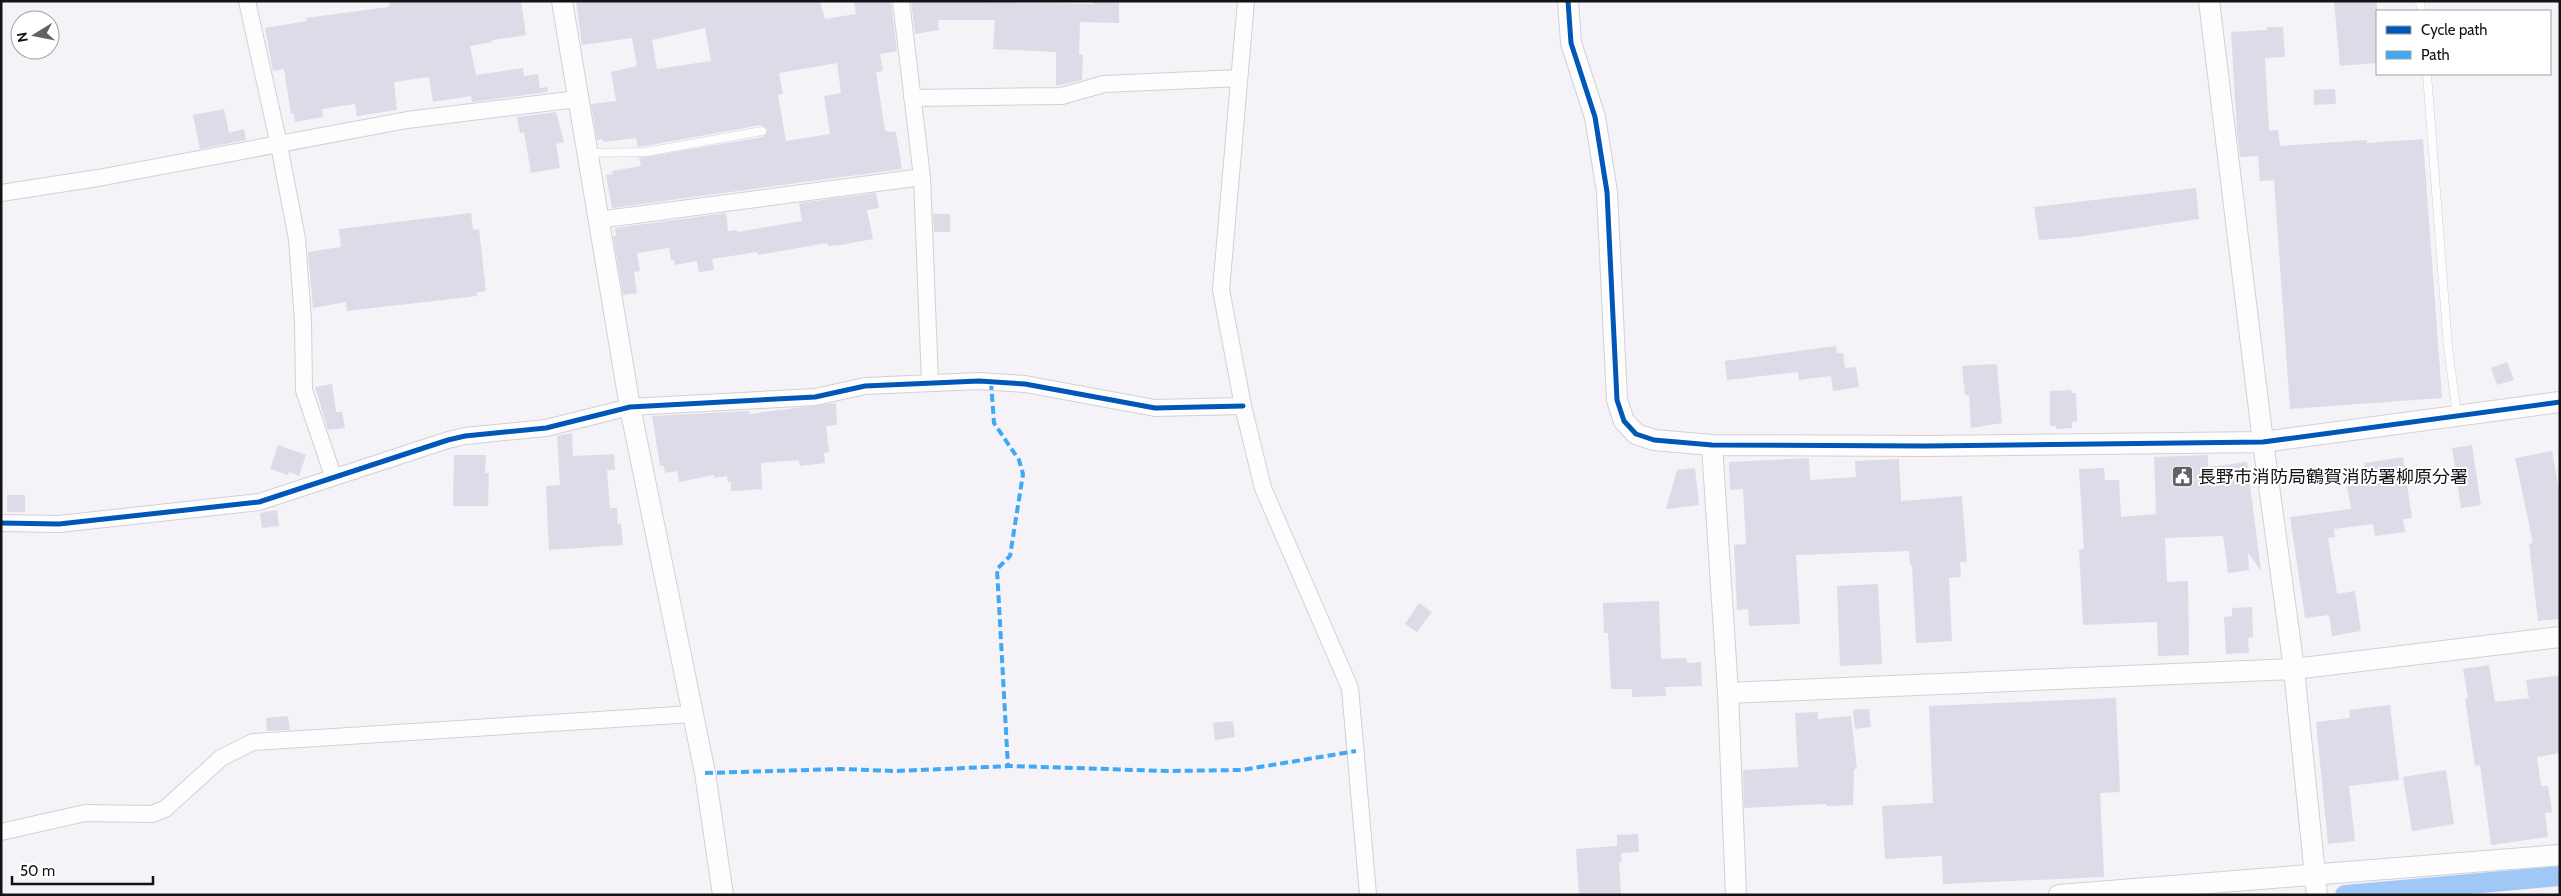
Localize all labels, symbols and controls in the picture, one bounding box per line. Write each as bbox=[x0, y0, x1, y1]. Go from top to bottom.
north arrow bbox=[10, 10, 60, 60]
legend bbox=[2376, 10, 2551, 75]
text: Cycle path bbox=[2421, 21, 2487, 39]
text: N bbox=[12, 31, 32, 44]
text: Path bbox=[2421, 46, 2450, 64]
public building icon: 長野市消防局鶴賀消防署柳原分署 bbox=[2170, 465, 2194, 489]
place label: 長野市消防局鶴賀消防署柳原分署 bbox=[2198, 466, 2468, 488]
scale bar bbox=[12, 854, 154, 886]
text: 50 m bbox=[20, 862, 55, 880]

